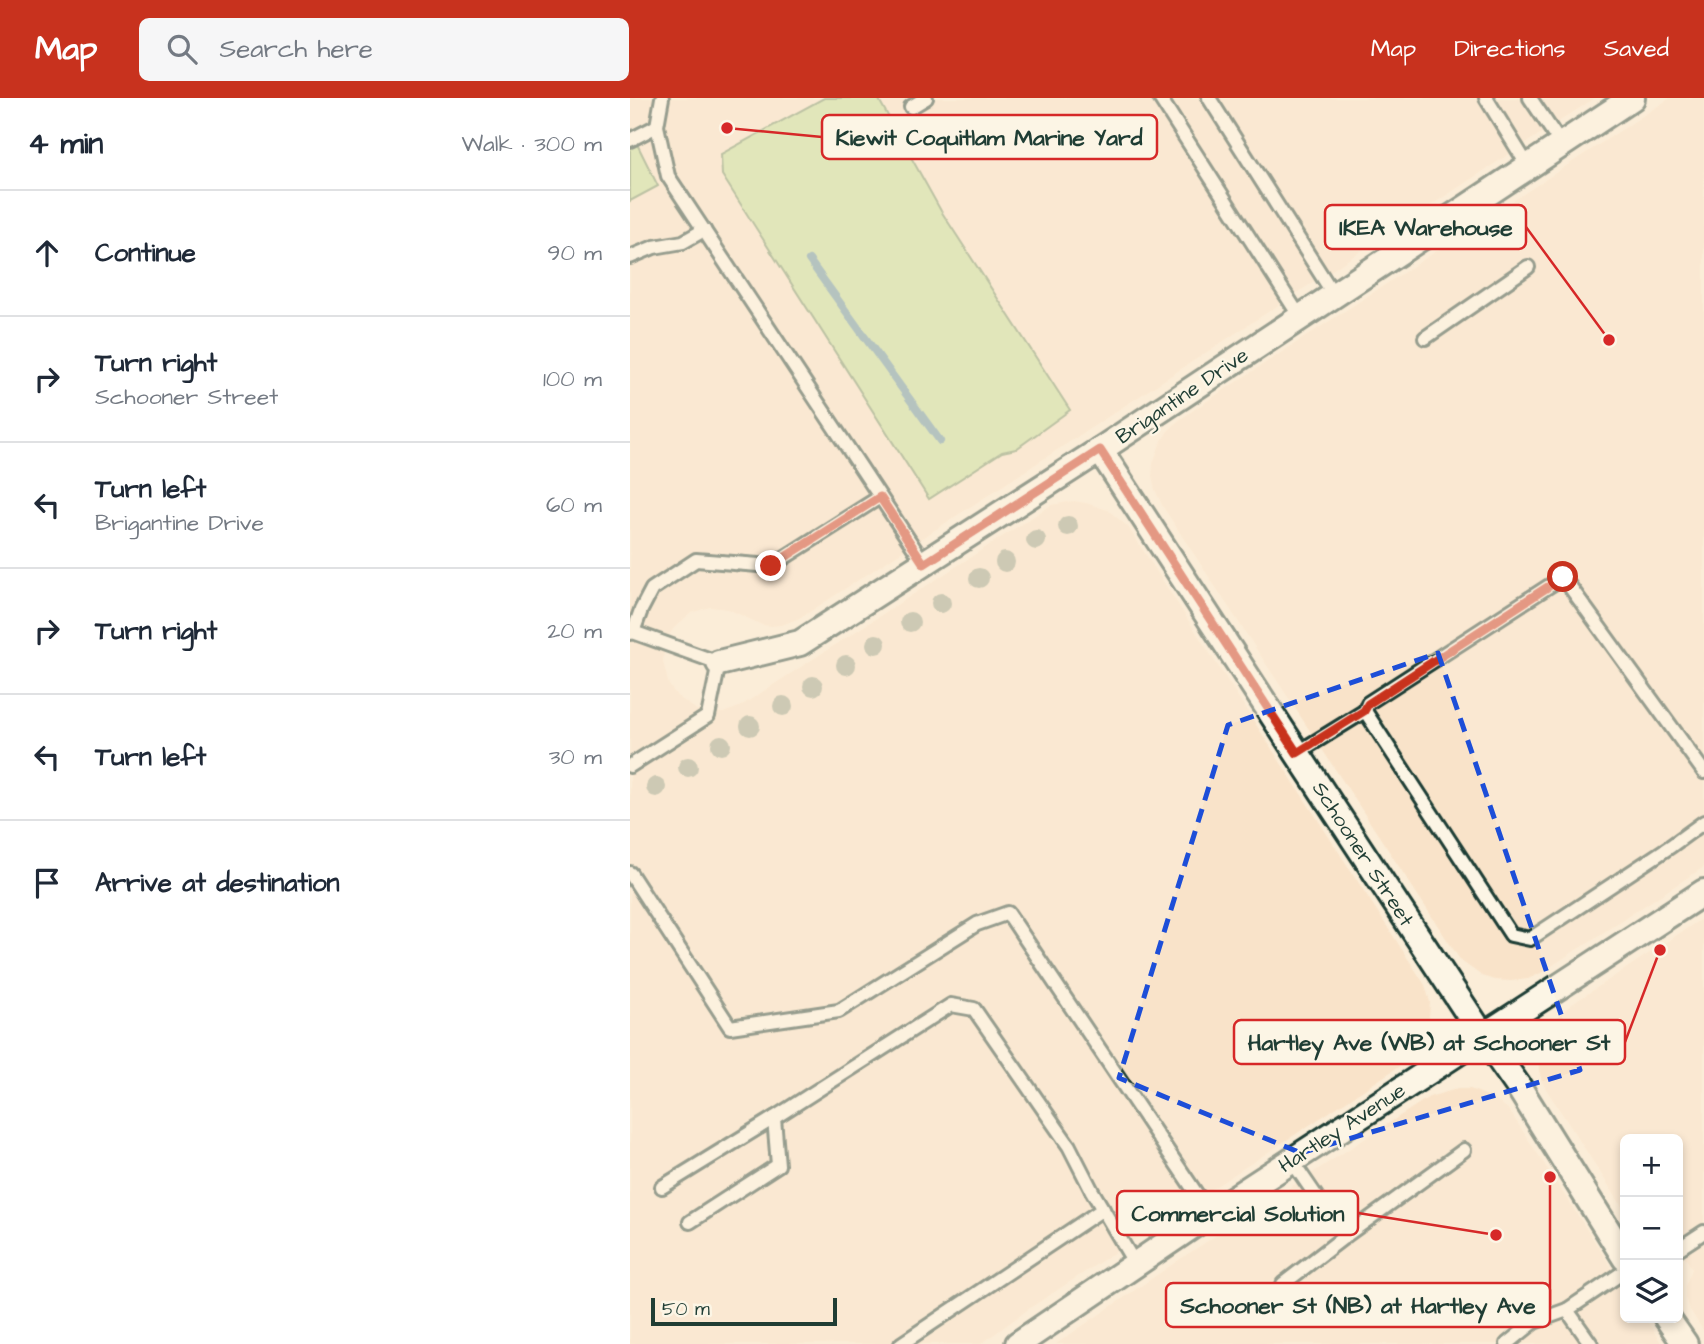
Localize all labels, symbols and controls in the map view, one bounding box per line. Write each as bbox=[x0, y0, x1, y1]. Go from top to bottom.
search box bbox=[139, 18, 629, 81]
text: Map bbox=[35, 26, 97, 72]
icon: search bbox=[163, 30, 201, 68]
text: Search here bbox=[219, 31, 373, 67]
text: Map bbox=[1371, 32, 1416, 66]
text: Directions bbox=[1454, 32, 1566, 66]
text: Saved bbox=[1604, 32, 1669, 66]
callout: Kiewit Coquitlam Marine Yard bbox=[822, 115, 1157, 159]
text: Kiewit Coquitlam Marine Yard bbox=[836, 122, 1143, 154]
text: 4 min bbox=[28, 123, 103, 165]
text: Walk · 300 m bbox=[461, 128, 602, 160]
callout: IKEA Warehouse bbox=[1325, 205, 1526, 249]
text: IKEA Warehouse bbox=[1339, 212, 1513, 244]
icon: ahead bbox=[28, 234, 66, 272]
text: Continue bbox=[95, 235, 196, 271]
text: 90 m bbox=[547, 237, 602, 269]
street label: Brigantine Drive bbox=[1110, 341, 1255, 453]
text: Turn right bbox=[95, 345, 217, 381]
icon: right bbox=[28, 360, 66, 398]
text: 100 m bbox=[543, 363, 602, 395]
text: Schooner Street bbox=[95, 381, 278, 413]
text: Turn left bbox=[95, 471, 206, 507]
icon: left bbox=[28, 486, 66, 524]
text: 60 m bbox=[546, 489, 602, 521]
text: Brigantine Drive bbox=[95, 507, 264, 539]
route end bbox=[755, 550, 786, 581]
route start bbox=[1547, 561, 1578, 592]
icon: right bbox=[28, 612, 66, 650]
text: Turn right bbox=[95, 613, 217, 649]
text: 20 m bbox=[547, 615, 602, 647]
icon: left bbox=[28, 738, 66, 776]
text: Turn left bbox=[95, 739, 206, 775]
text: 30 m bbox=[549, 741, 602, 773]
street label: Schooner Street bbox=[1305, 776, 1421, 933]
icon: arrive bbox=[28, 864, 66, 902]
text: Arrive at destination bbox=[95, 865, 340, 901]
callout: Hartley Ave (WB) at Schooner St bbox=[1234, 1020, 1625, 1064]
text: Hartley Ave (WB) at Schooner St bbox=[1248, 1027, 1611, 1061]
street label: Hartley Avenue bbox=[1273, 1076, 1412, 1182]
map controls bbox=[1620, 1134, 1683, 1323]
button: + bbox=[1620, 1134, 1683, 1197]
callout: Commercial Solution bbox=[1117, 1191, 1358, 1235]
button: − bbox=[1620, 1197, 1683, 1260]
text: Commercial Solution bbox=[1132, 1198, 1345, 1230]
button: layers bbox=[1620, 1260, 1683, 1323]
callout: Schooner St (NB) at Hartley Ave bbox=[1166, 1283, 1550, 1327]
text: Schooner St (NB) at Hartley Ave bbox=[1179, 1290, 1536, 1324]
scale bar bbox=[651, 1295, 836, 1327]
text: 50 m bbox=[662, 1296, 710, 1323]

